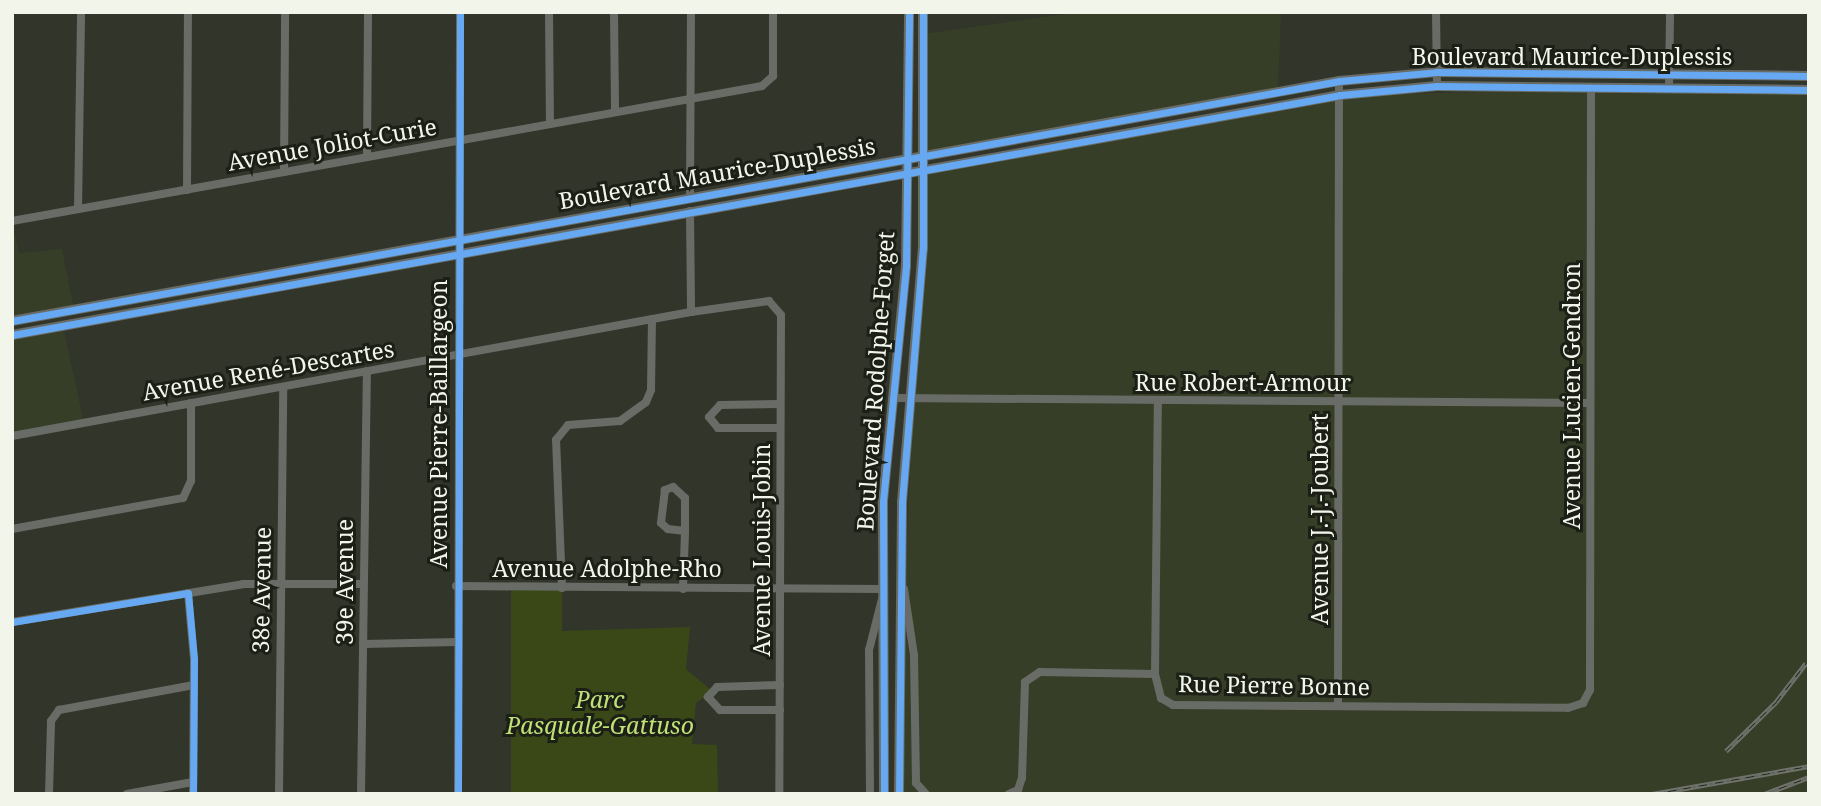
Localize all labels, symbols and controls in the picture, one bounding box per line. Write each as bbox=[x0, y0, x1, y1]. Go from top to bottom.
street label: Boulevard Maurice-Duplessis bbox=[1412, 42, 1732, 70]
street label: Avenue Joliot-Curie bbox=[225, 112, 439, 176]
street label: Boulevard Maurice-Duplessis bbox=[557, 132, 877, 214]
street label: Boulevard Rodolphe-Forget bbox=[851, 230, 899, 532]
street label: Avenue Lucien-Gendron bbox=[1557, 263, 1585, 529]
street label: Avenue Pierre-Baillargeon bbox=[424, 279, 452, 569]
street label: Avenue René-Descartes bbox=[140, 334, 396, 406]
street label: Rue Robert-Armour bbox=[1135, 368, 1351, 396]
street label: Avenue J.-J.-Joubert bbox=[1305, 413, 1333, 625]
street label: Avenue Louis-Jobin bbox=[747, 443, 775, 657]
street label: 39e Avenue bbox=[330, 519, 358, 645]
street label: 38e Avenue bbox=[246, 527, 276, 653]
street label: Avenue Adolphe-Rho bbox=[492, 554, 722, 582]
street label: Rue Pierre Bonne bbox=[1178, 670, 1370, 700]
park label: Parc Pasquale-Gattuso bbox=[506, 685, 694, 739]

